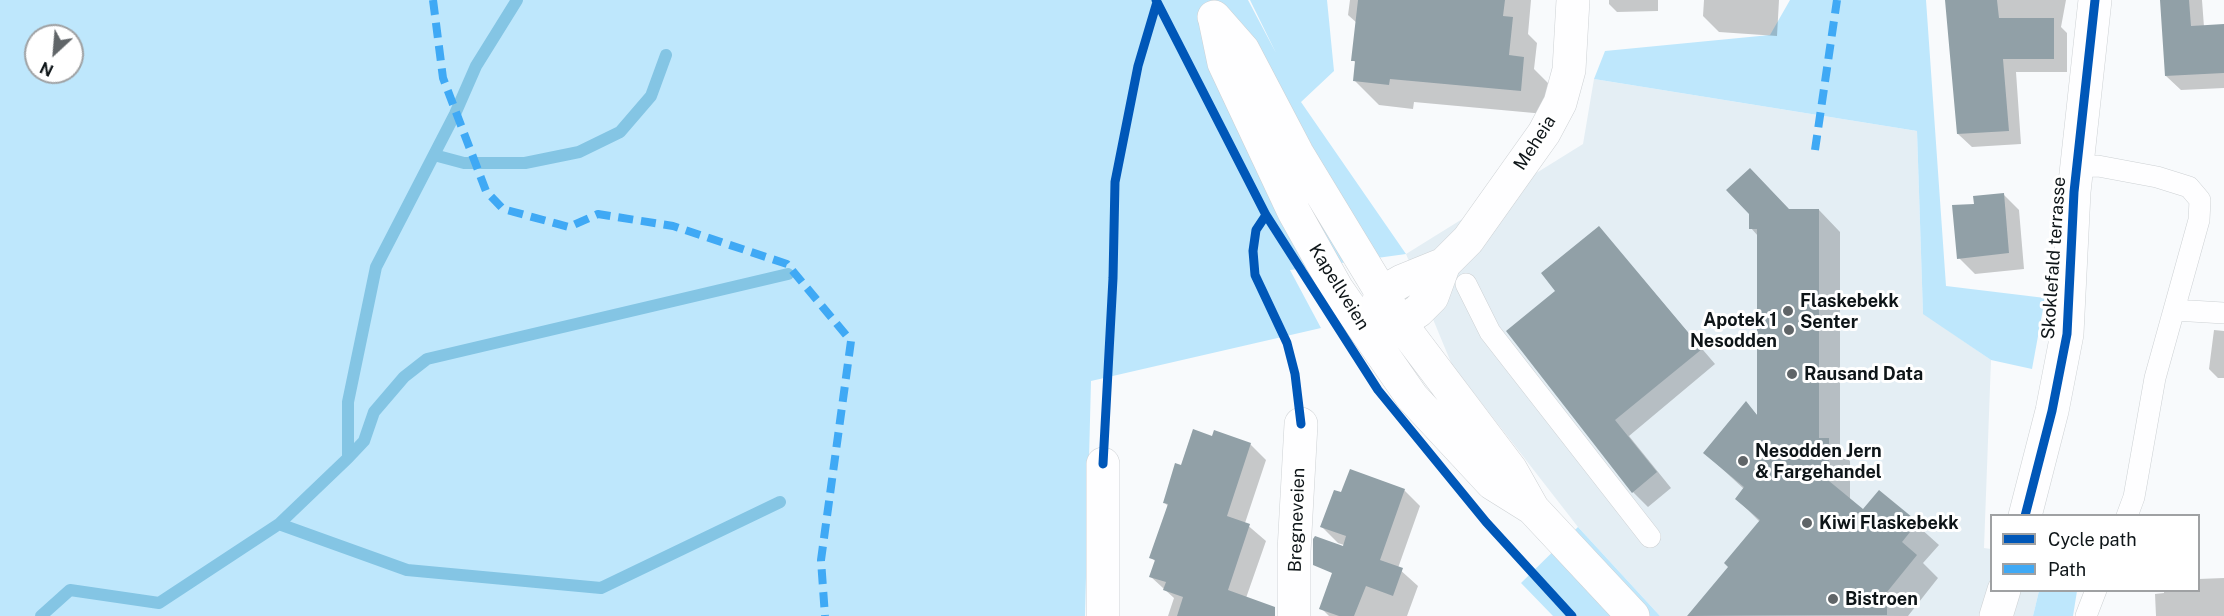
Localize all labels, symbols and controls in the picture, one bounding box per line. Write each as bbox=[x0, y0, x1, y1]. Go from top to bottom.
north arrow bbox=[24, 24, 84, 84]
text: N bbox=[37, 58, 57, 80]
street label: Meheia bbox=[1509, 112, 1561, 174]
street label: Skoklefald terrasse bbox=[2038, 176, 2070, 340]
street label: Kapellveien bbox=[1304, 240, 1374, 334]
place label: Flaskebekk Senter bbox=[1800, 290, 1899, 332]
marker: Flaskebekk Senter bbox=[1781, 304, 1795, 318]
place label: Apotek 1 Nesodden bbox=[1690, 309, 1777, 352]
marker: Apotek 1 Nesodden bbox=[1782, 323, 1796, 337]
place label: Rausand Data bbox=[1804, 363, 1923, 385]
marker: Rausand Data bbox=[1785, 367, 1799, 381]
place label: Nesodden Jern & Fargehandel bbox=[1755, 440, 1882, 482]
marker: Nesodden Jern & Fargehandel bbox=[1736, 454, 1750, 468]
street label: Bregneveien bbox=[1284, 467, 1310, 573]
place label: Kiwi Flaskebekk bbox=[1819, 512, 1959, 534]
legend bbox=[1990, 514, 2200, 592]
marker: Kiwi Flaskebekk bbox=[1800, 516, 1814, 530]
text: Cycle path bbox=[2048, 529, 2137, 550]
text: Path bbox=[2048, 559, 2086, 580]
place label: Bistroen bbox=[1845, 588, 1918, 610]
marker: Bistroen bbox=[1826, 592, 1840, 606]

